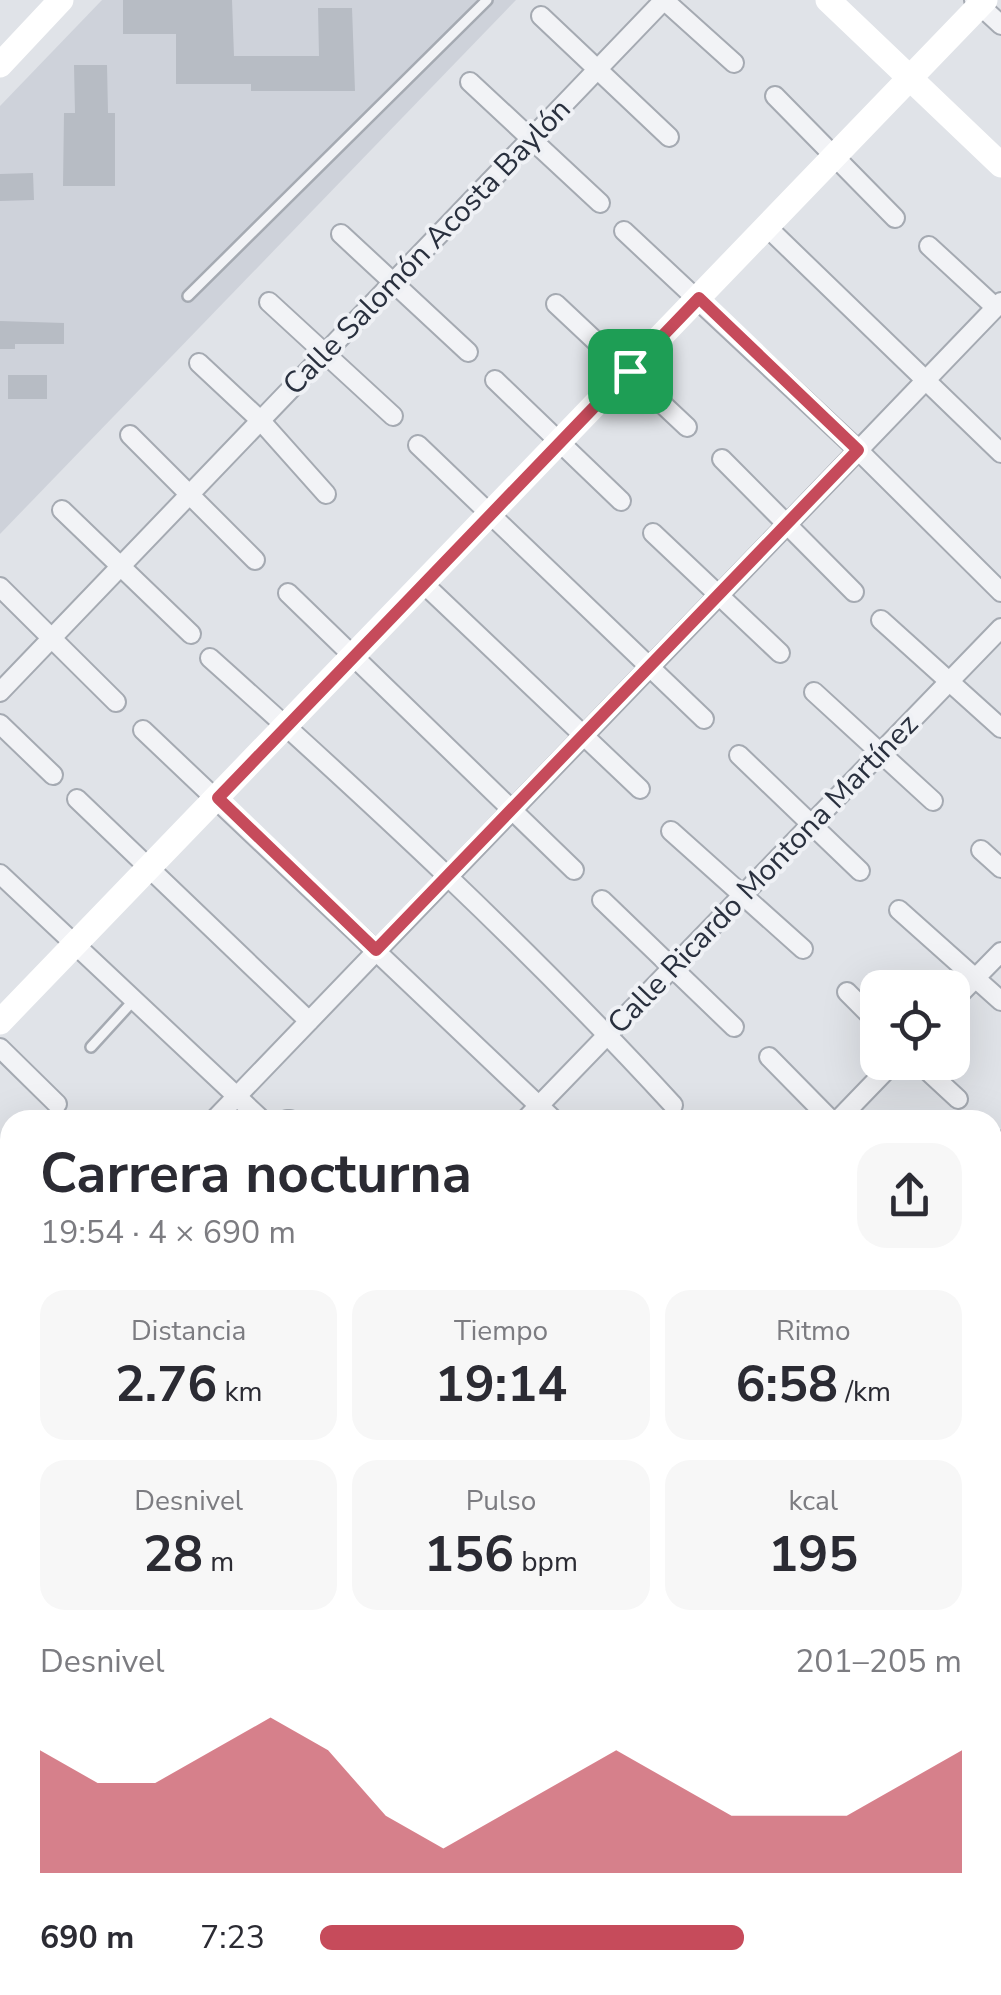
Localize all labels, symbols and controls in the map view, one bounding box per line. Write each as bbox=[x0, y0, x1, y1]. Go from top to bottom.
street label: Calle Salomón Acosta Baylón bbox=[274, 90, 580, 404]
pin bbox=[588, 329, 673, 414]
icon: arrive bbox=[603, 344, 658, 399]
street label: Calle Ricardo Montona Martínez bbox=[599, 705, 927, 1043]
map controls bbox=[860, 970, 970, 1080]
button: locate bbox=[860, 970, 970, 1080]
text: Carrera nocturna bbox=[40, 1136, 472, 1211]
button: share bbox=[857, 1143, 962, 1248]
text: 19:54 · 4 × 690 m bbox=[40, 1211, 296, 1254]
text: Distancia bbox=[131, 1312, 246, 1350]
text: Tiempo bbox=[454, 1312, 548, 1350]
text: Ritmo bbox=[776, 1312, 851, 1350]
text: 2.76 bbox=[115, 1350, 217, 1419]
text: 19:14 bbox=[435, 1350, 567, 1419]
text: 6:58 bbox=[736, 1350, 838, 1419]
text: km bbox=[217, 1373, 262, 1411]
text: /km bbox=[838, 1373, 891, 1411]
text: Desnivel bbox=[134, 1482, 243, 1520]
text: Pulso bbox=[466, 1482, 536, 1520]
text: kcal bbox=[789, 1482, 838, 1520]
text: 28 bbox=[143, 1520, 203, 1589]
text: 156 bbox=[424, 1520, 514, 1589]
text: 195 bbox=[768, 1520, 858, 1589]
text: m bbox=[203, 1543, 234, 1581]
text: bpm bbox=[514, 1543, 578, 1581]
text: Desnivel bbox=[40, 1640, 165, 1683]
text: 201–205 m bbox=[795, 1640, 962, 1683]
text: 690 m bbox=[40, 1916, 134, 1959]
text: 7:23 bbox=[200, 1916, 265, 1959]

